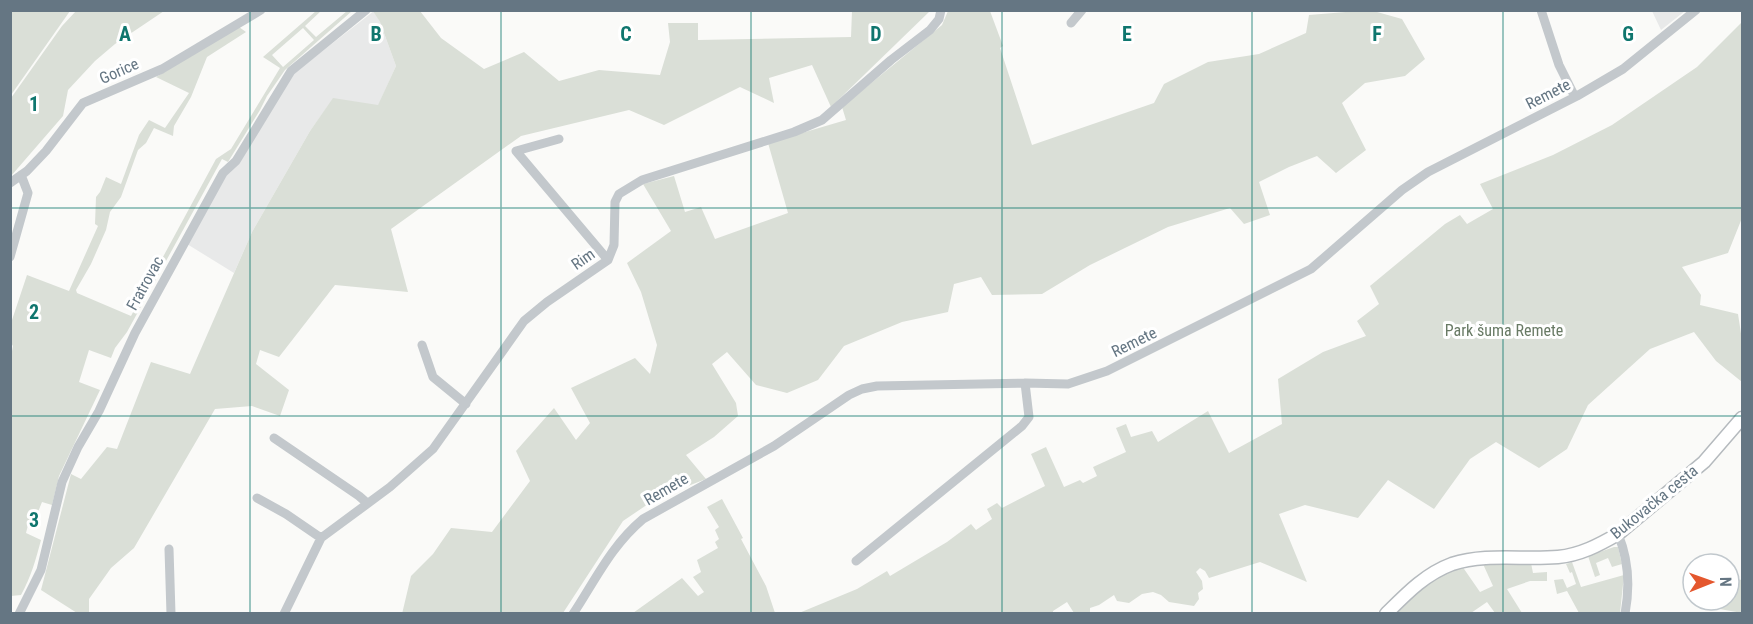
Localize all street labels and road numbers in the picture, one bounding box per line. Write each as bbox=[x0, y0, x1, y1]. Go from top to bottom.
street label: Gorice bbox=[96, 54, 142, 88]
street label: Remete bbox=[1522, 75, 1574, 113]
street label: Rim bbox=[568, 244, 598, 274]
street label: Fratrovac bbox=[122, 253, 168, 313]
street label: Remete bbox=[1108, 323, 1160, 361]
street label: Bukovačka cesta bbox=[1607, 461, 1701, 543]
street label: Remete bbox=[641, 469, 691, 509]

